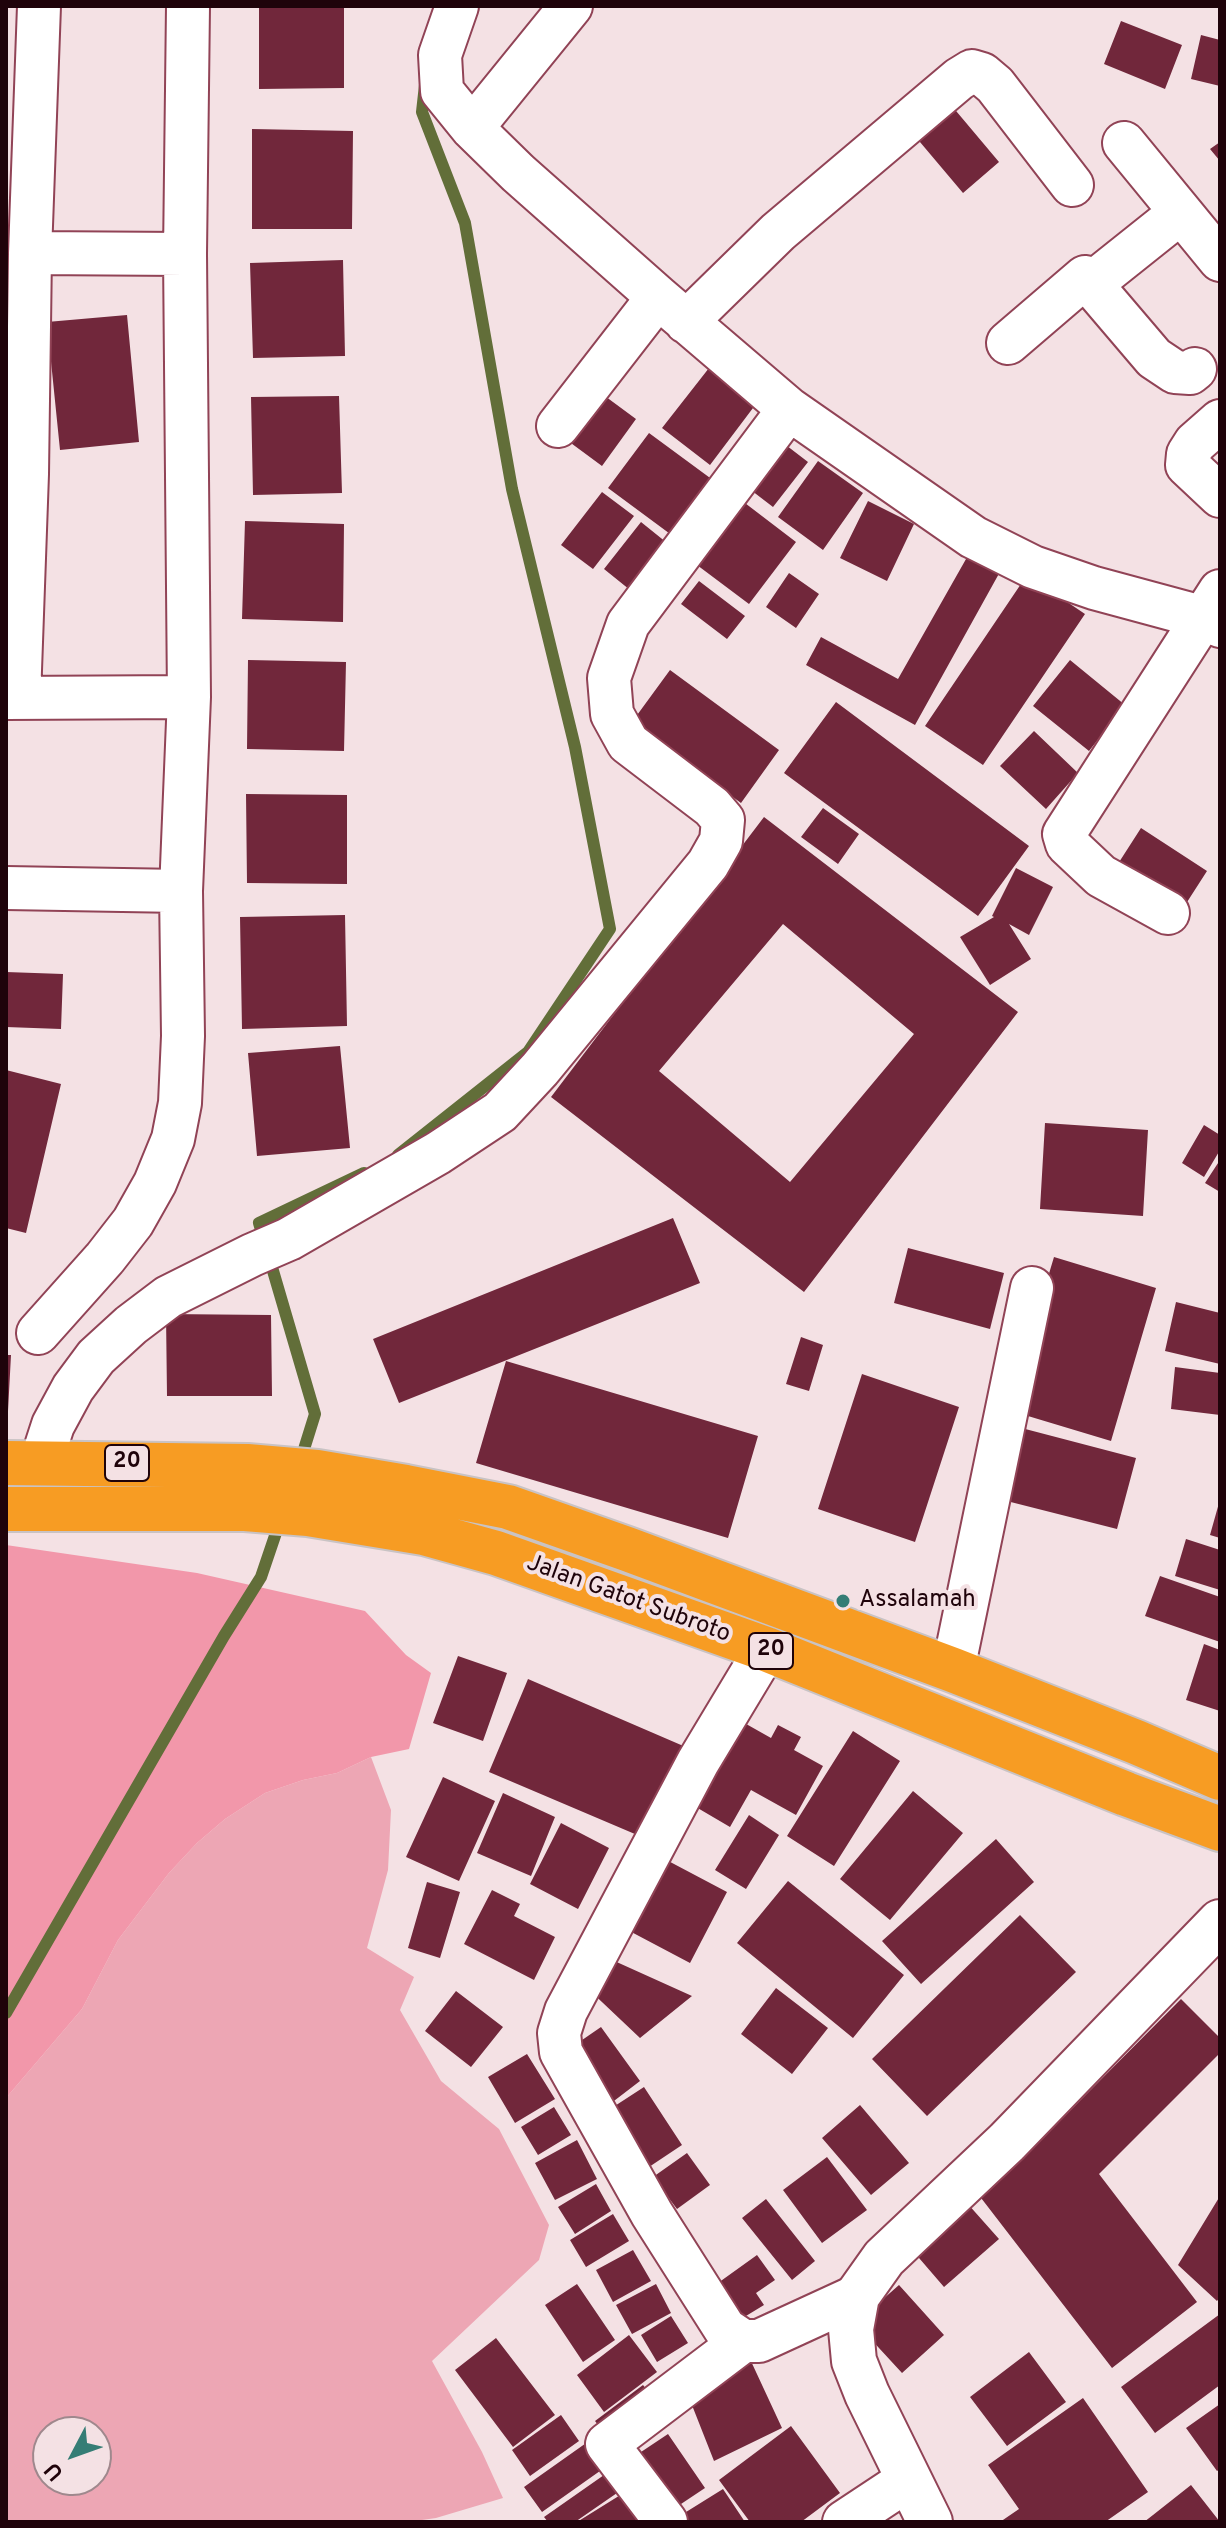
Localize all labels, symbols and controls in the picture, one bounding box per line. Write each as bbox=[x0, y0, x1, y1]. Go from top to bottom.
road number: 20 bbox=[105, 1445, 149, 1481]
street label: Jalan Gatot Subroto bbox=[522, 1550, 734, 1650]
place label: Assalamah bbox=[859, 1587, 976, 1615]
marker: Assalamah bbox=[834, 1592, 852, 1610]
road number: 20 bbox=[749, 1633, 793, 1669]
north arrow bbox=[32, 2416, 112, 2496]
text: U bbox=[40, 2456, 70, 2486]

